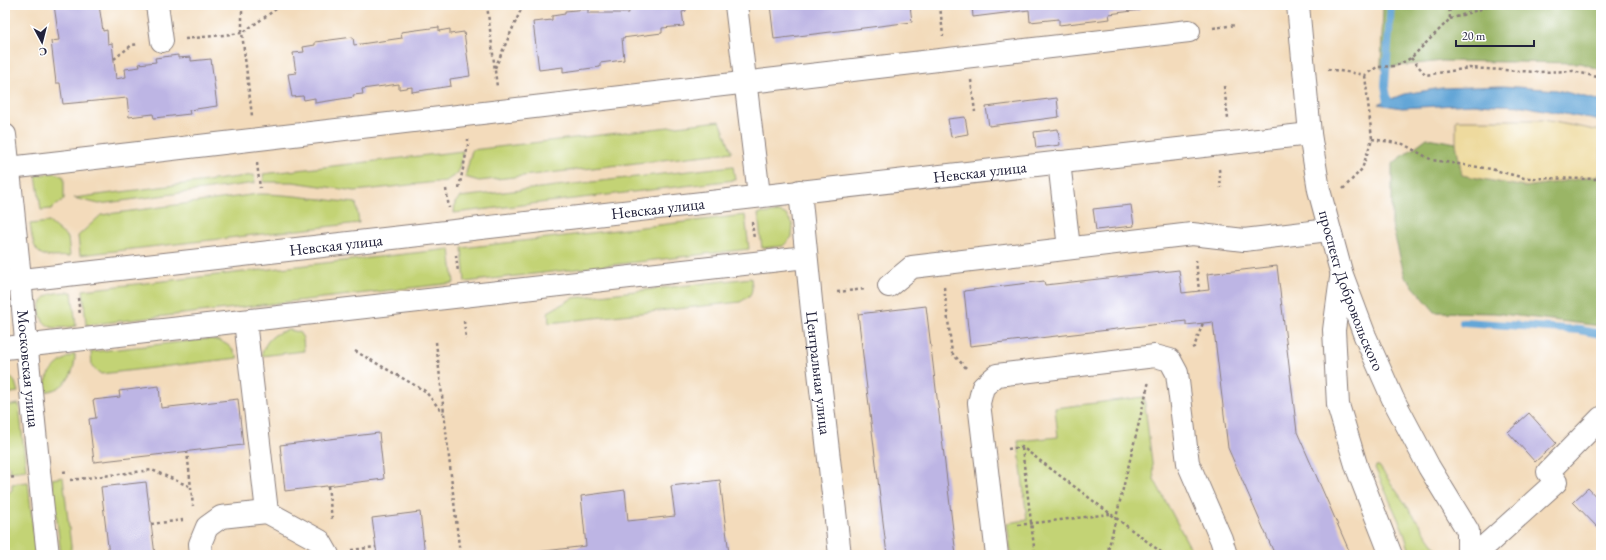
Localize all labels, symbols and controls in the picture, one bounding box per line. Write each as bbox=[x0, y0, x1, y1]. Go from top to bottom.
north arrow bbox=[22, 22, 62, 62]
scale bar bbox=[1456, 22, 1534, 48]
text: 20 m bbox=[1462, 28, 1486, 44]
text: С bbox=[38, 45, 48, 59]
street label: Невская улица bbox=[932, 156, 1028, 188]
street label: Невская улица bbox=[610, 193, 706, 224]
street label: проспект Добровольского bbox=[1314, 208, 1389, 374]
street label: Невская улица bbox=[288, 229, 384, 261]
street label: Московская улица bbox=[12, 309, 45, 429]
street label: Центральная улица bbox=[801, 310, 836, 437]

